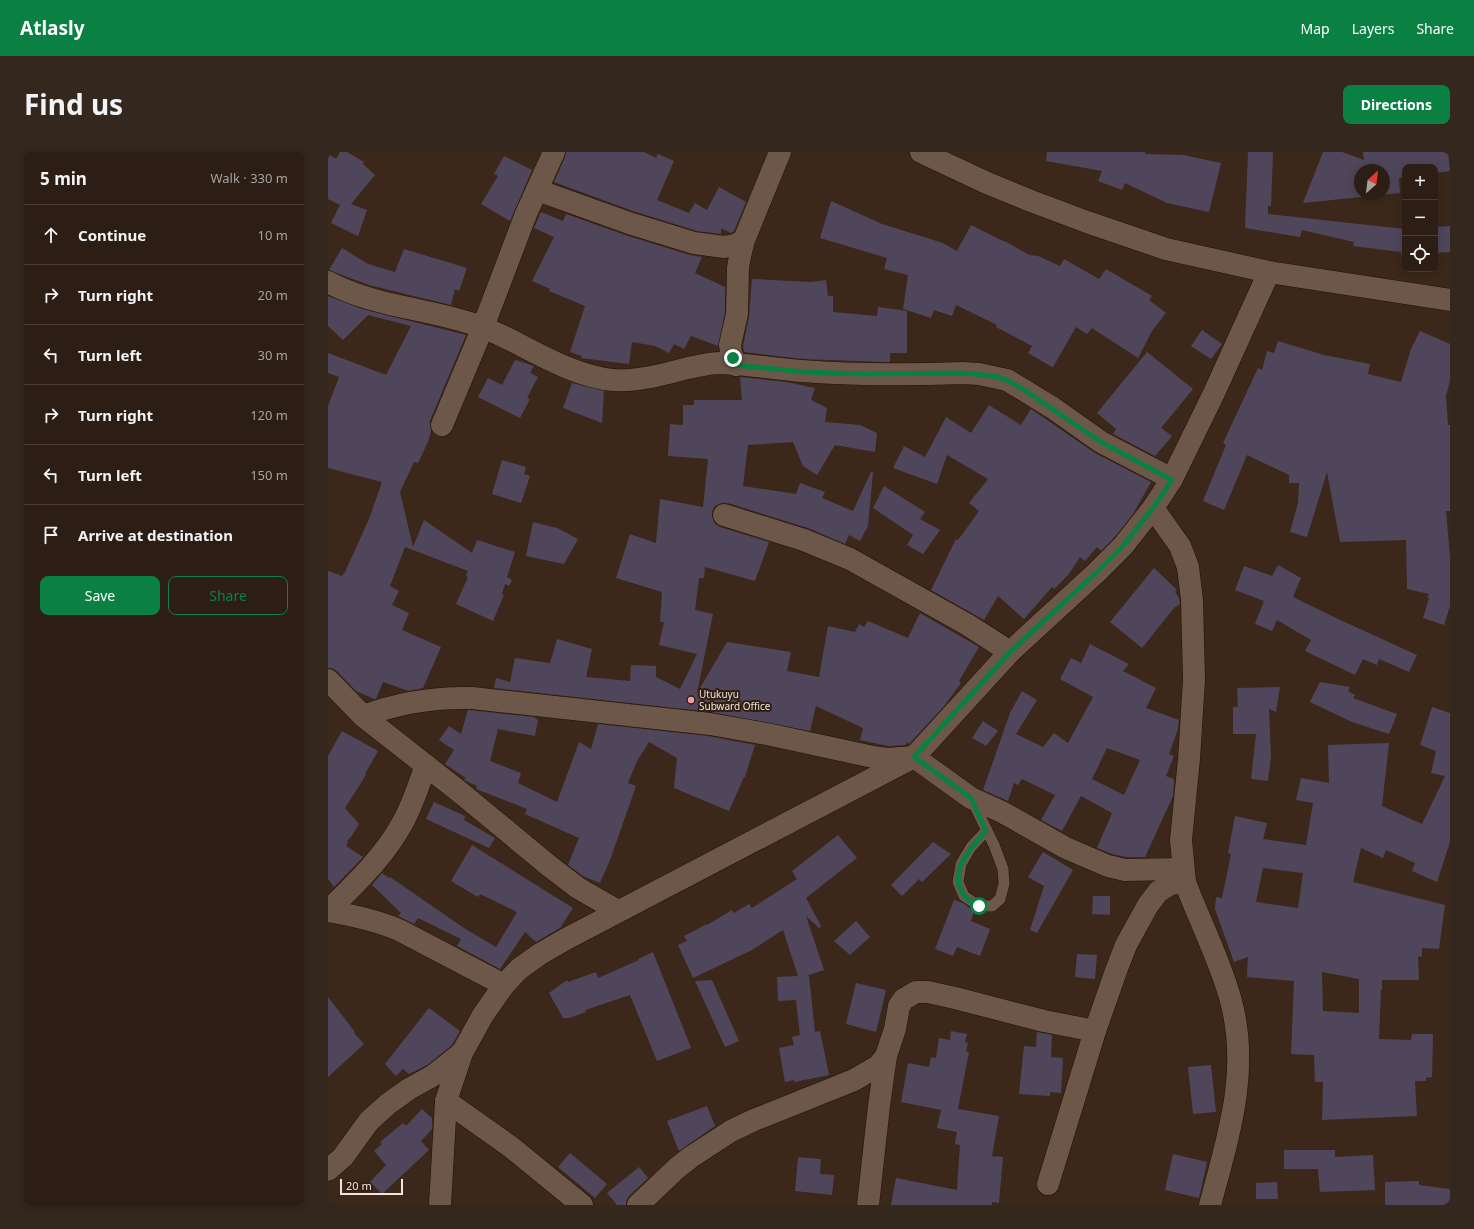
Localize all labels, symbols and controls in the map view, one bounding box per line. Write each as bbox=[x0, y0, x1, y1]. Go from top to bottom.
text: Atlasly bbox=[20, 15, 85, 41]
text: Map bbox=[1301, 19, 1330, 38]
text: Layers bbox=[1352, 19, 1394, 38]
text: Share bbox=[1416, 19, 1454, 38]
text: Find us bbox=[24, 85, 123, 123]
button: Directions bbox=[1343, 85, 1450, 124]
north arrow bbox=[1354, 164, 1390, 200]
map controls bbox=[1402, 164, 1438, 272]
button: + bbox=[1402, 164, 1438, 200]
text: 5 min bbox=[40, 167, 87, 190]
text: Walk · 330 m bbox=[210, 169, 288, 187]
button: − bbox=[1402, 200, 1438, 236]
icon: ahead bbox=[40, 224, 62, 246]
text: Continue bbox=[78, 225, 146, 245]
text: 10 m bbox=[258, 226, 288, 244]
button: locate bbox=[1402, 236, 1438, 272]
icon: right bbox=[40, 284, 62, 306]
text: Turn right bbox=[78, 285, 153, 305]
text: 20 m bbox=[258, 286, 288, 304]
icon: left bbox=[40, 344, 62, 366]
text: Turn left bbox=[78, 345, 142, 365]
text: 30 m bbox=[258, 346, 288, 364]
route end bbox=[724, 349, 742, 367]
icon: right bbox=[40, 404, 62, 426]
text: Turn right bbox=[78, 405, 153, 425]
text: 120 m bbox=[250, 406, 288, 424]
icon: left bbox=[40, 464, 62, 486]
text: Turn left bbox=[78, 465, 142, 485]
text: 150 m bbox=[250, 466, 288, 484]
icon: arrive bbox=[40, 524, 62, 546]
text: Arrive at destination bbox=[78, 525, 233, 545]
button: Save bbox=[40, 576, 160, 615]
button: Share bbox=[168, 576, 288, 615]
place label: Utukuyu Subward Office bbox=[699, 687, 771, 713]
marker: Utukuyu Subward Office bbox=[686, 695, 696, 705]
route start bbox=[970, 897, 988, 915]
scale bar bbox=[340, 1177, 403, 1196]
text: 20 m bbox=[346, 1178, 372, 1193]

